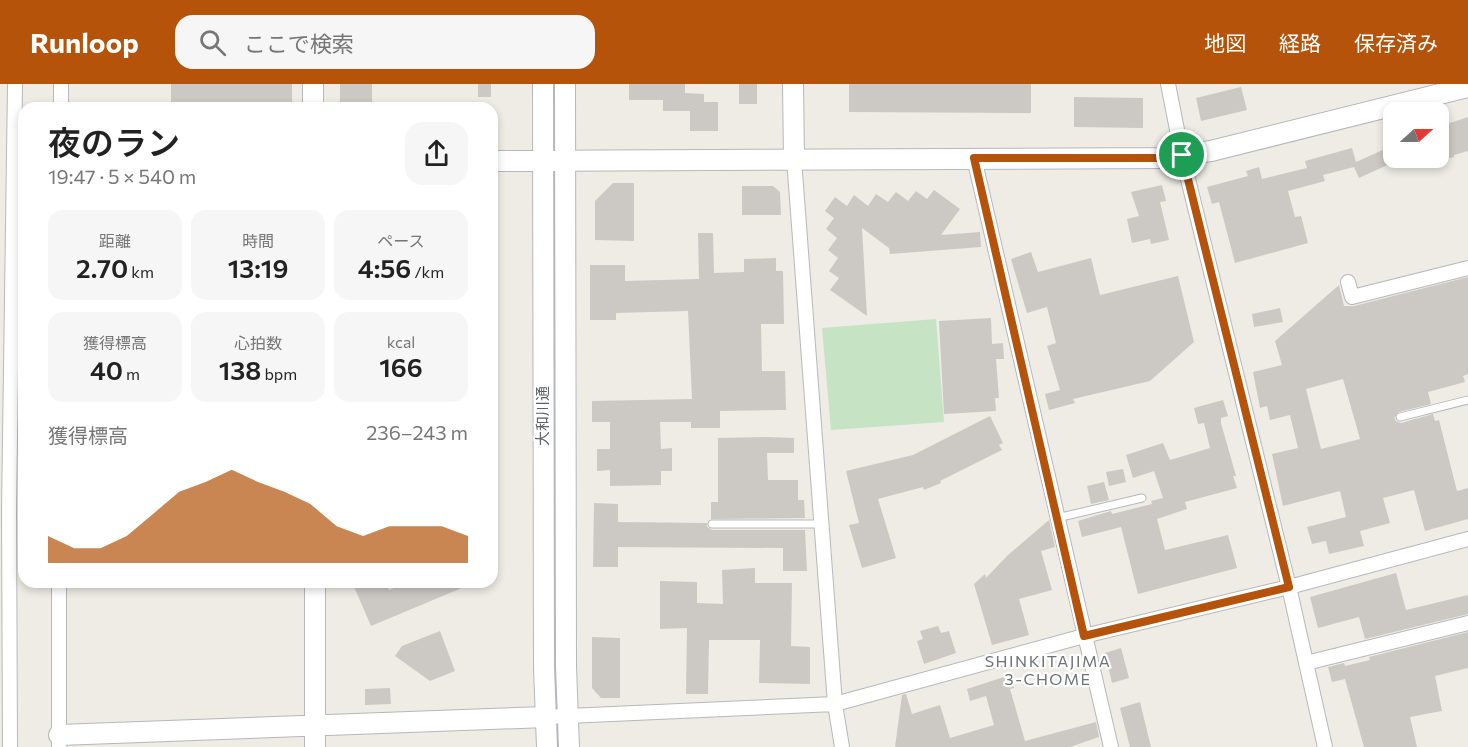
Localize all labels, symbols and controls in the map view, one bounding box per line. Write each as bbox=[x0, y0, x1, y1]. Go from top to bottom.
search box bbox=[175, 15, 595, 69]
text: Runloop bbox=[30, 25, 139, 59]
icon: search bbox=[196, 26, 229, 59]
text: ここで検索 bbox=[244, 30, 354, 57]
text: 地図 bbox=[1204, 30, 1246, 55]
text: 経路 bbox=[1279, 30, 1321, 55]
text: 保存済み bbox=[1354, 30, 1438, 55]
north arrow bbox=[1383, 102, 1449, 168]
map controls bbox=[1383, 102, 1449, 168]
text: 夜のラン bbox=[48, 121, 180, 162]
button: share bbox=[405, 122, 468, 185]
pin bbox=[1156, 129, 1207, 180]
icon: arrive bbox=[1165, 138, 1198, 171]
text: 19:47 · 5 × 540 m bbox=[48, 164, 196, 188]
text: 距離 bbox=[99, 231, 131, 250]
text: 時間 bbox=[242, 231, 274, 250]
text: ペース bbox=[377, 231, 425, 250]
text: 2.70 bbox=[76, 252, 128, 283]
text: 13:19 bbox=[228, 252, 288, 283]
text: 4:56 bbox=[358, 252, 411, 283]
text: km bbox=[128, 262, 154, 281]
text: /km bbox=[411, 262, 444, 281]
text: kcal bbox=[387, 332, 415, 351]
text: 獲得標高 bbox=[83, 333, 147, 352]
text: 心拍数 bbox=[234, 333, 282, 352]
text: 166 bbox=[379, 351, 423, 382]
text: 40 bbox=[90, 354, 123, 385]
text: 138 bbox=[219, 354, 261, 385]
text: m bbox=[123, 364, 140, 383]
text: bpm bbox=[261, 364, 297, 383]
street label: 大和川通 bbox=[533, 386, 551, 446]
text: 236–243 m bbox=[366, 420, 468, 444]
text: 獲得標高 bbox=[48, 423, 128, 447]
district label: SHINKITAJIMA 3-CHOME bbox=[985, 651, 1111, 688]

